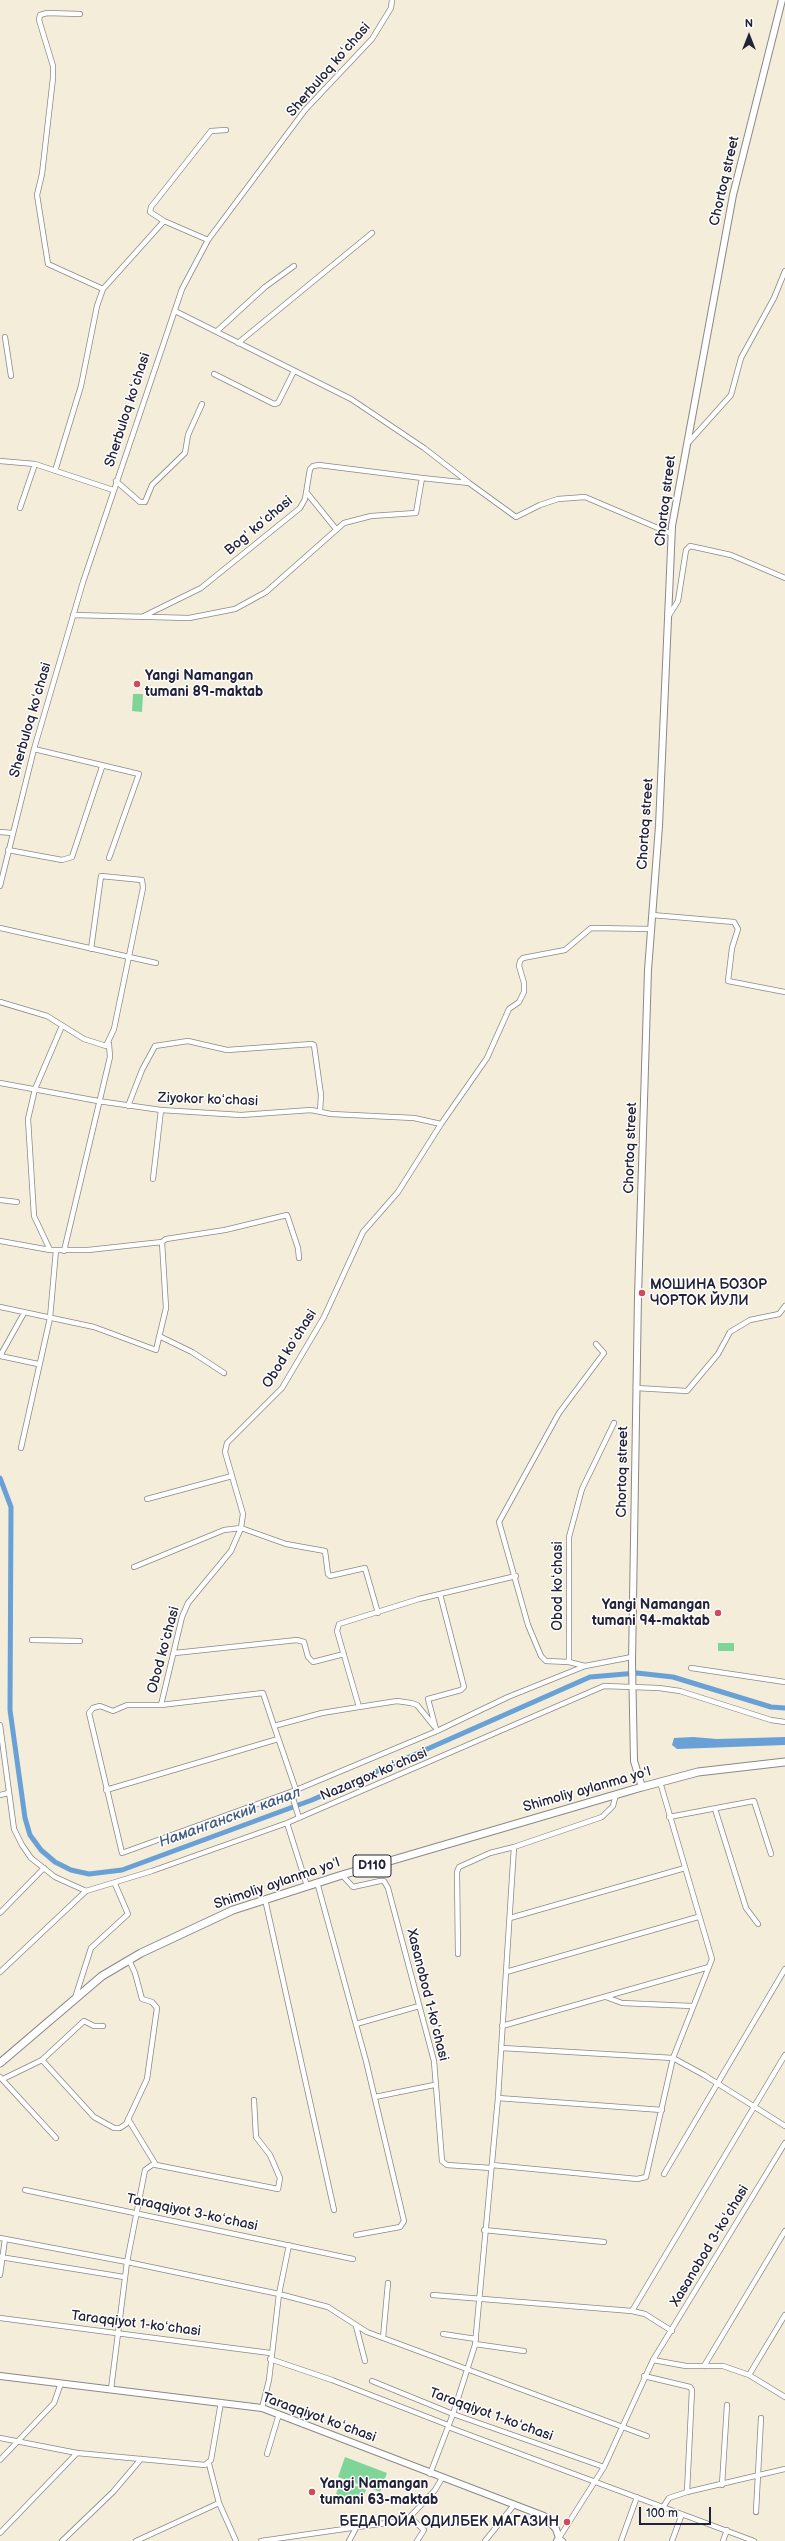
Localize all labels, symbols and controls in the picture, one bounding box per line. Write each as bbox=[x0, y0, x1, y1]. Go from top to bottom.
north arrow bbox=[729, 16, 769, 56]
text: N bbox=[745, 17, 753, 30]
street label: Sherbuloq koʻchasi bbox=[284, 20, 374, 120]
street label: Chortoq street bbox=[707, 135, 743, 227]
street label: Sherbuloq koʻchasi bbox=[102, 351, 154, 469]
street label: Chortoq street bbox=[652, 455, 680, 547]
street label: Bogʻ koʻchasi bbox=[222, 493, 296, 559]
street label: Sherbuloq koʻchasi bbox=[7, 660, 55, 780]
place label: Yangi Namangan tumani 89-maktab bbox=[145, 668, 263, 700]
marker: Yangi Namangan tumani 89-maktab bbox=[132, 679, 142, 689]
street label: Chortoq street bbox=[634, 778, 658, 870]
street label: Ziyokor koʻchasi bbox=[158, 1090, 258, 1110]
street label: Chortoq street bbox=[621, 1102, 641, 1194]
place label: МОШИНА БОЗОР ЧОРТОК ЙУЛИ bbox=[650, 1277, 767, 1310]
marker: МОШИНА БОЗОР ЧОРТОК ЙУЛИ bbox=[637, 1288, 647, 1298]
street label: Obod koʻchasi bbox=[259, 1307, 321, 1391]
street label: Chortoq street bbox=[614, 1426, 632, 1518]
street label: Obod koʻchasi bbox=[550, 1541, 566, 1631]
place label: Yangi Namangan tumani 94-maktab bbox=[592, 1597, 710, 1630]
street label: Obod koʻchasi bbox=[144, 1605, 184, 1695]
marker: Yangi Namangan tumani 94-maktab bbox=[713, 1608, 723, 1618]
street label: Nazargox koʻchasi bbox=[318, 1745, 430, 1805]
street label: Shimoliy aylanma yoʻl bbox=[521, 1764, 653, 1816]
water label: Наманганский канал bbox=[157, 1784, 303, 1852]
street label: Shimoliy aylanma yoʻl bbox=[212, 1855, 342, 1913]
road number: D110 bbox=[353, 1855, 391, 1877]
street label: Xasanobod 1-koʻchasi bbox=[402, 1927, 452, 2063]
street label: Xasanobod 3-koʻchasi bbox=[667, 2182, 753, 2310]
street label: Taraqqiyot 3-koʻchasi bbox=[125, 2191, 259, 2235]
street label: Taraqqiyot 1-koʻchasi bbox=[70, 2308, 202, 2340]
street label: Taraqqiyot 1-koʻchasi bbox=[427, 2385, 555, 2445]
street label: Taraqqiyot koʻchasi bbox=[260, 2390, 378, 2446]
place label: Yangi Namangan tumani 63-maktab bbox=[320, 2476, 438, 2508]
marker: Yangi Namangan tumani 63-maktab bbox=[307, 2487, 317, 2497]
scale bar bbox=[641, 2499, 713, 2525]
text: 100 m bbox=[646, 2506, 678, 2521]
place label: БЕДАПОЙА ОДИЛБЕК МАГАЗИН bbox=[339, 2514, 559, 2530]
marker: БЕДАПОЙА ОДИЛБЕК МАГАЗИН bbox=[562, 2517, 572, 2527]

